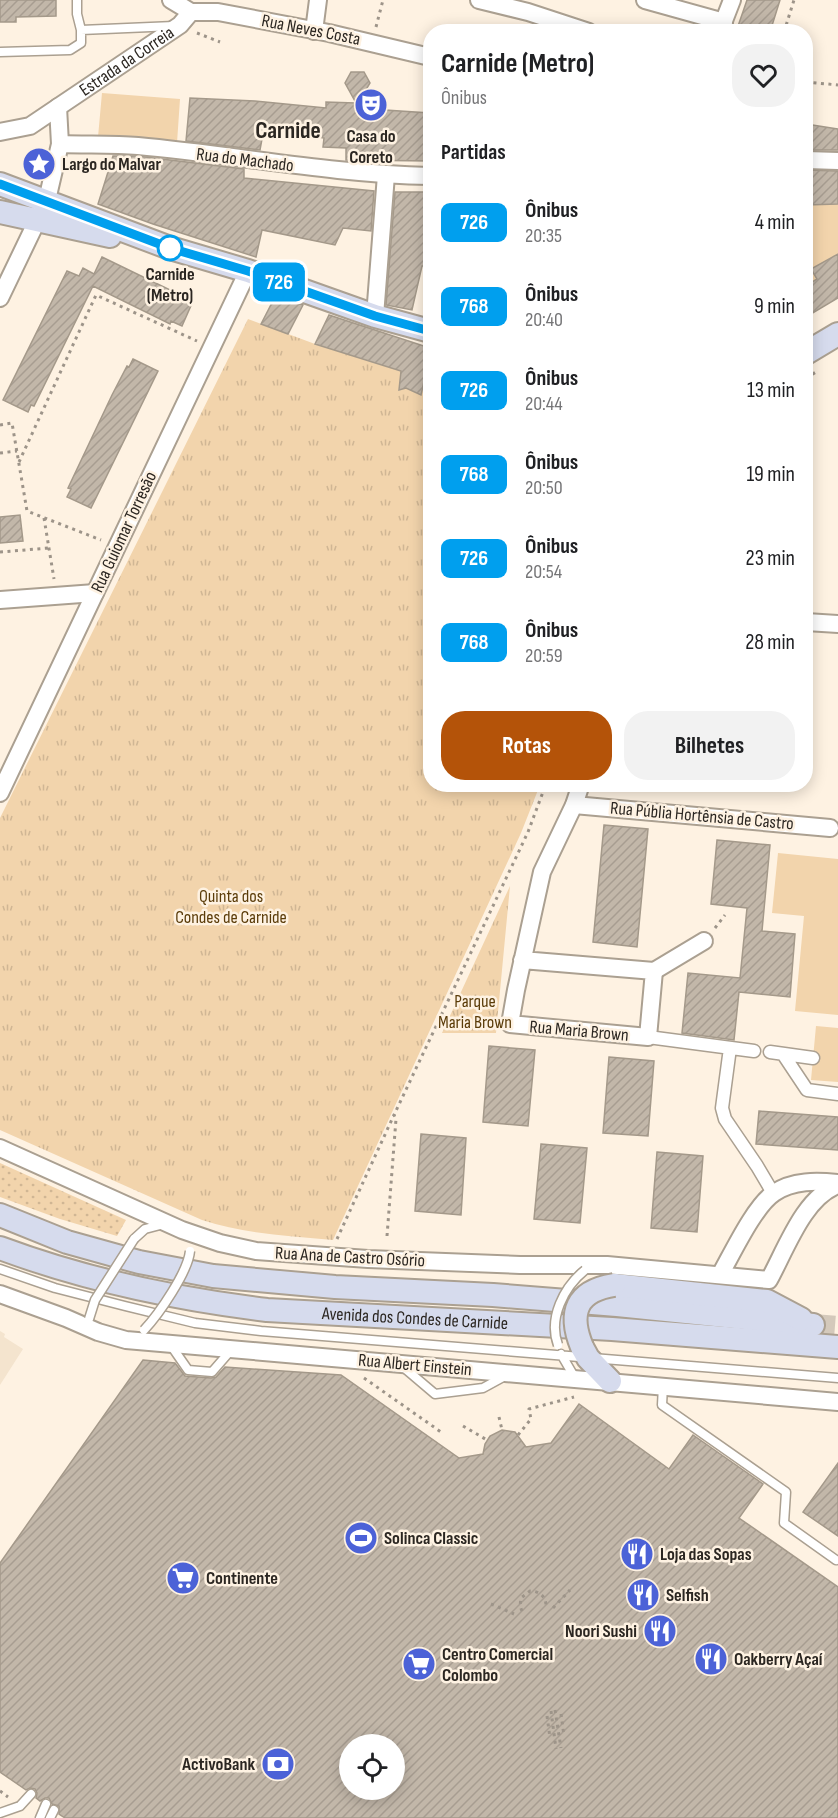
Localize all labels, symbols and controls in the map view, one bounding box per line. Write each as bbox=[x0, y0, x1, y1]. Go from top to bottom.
street label: Rua Neves Costa bbox=[260, 10, 362, 50]
street label: Estrada da Correia bbox=[75, 22, 178, 100]
button: heart bbox=[732, 44, 795, 107]
text: Carnide (Metro) bbox=[441, 47, 594, 80]
text: Ônibus bbox=[441, 86, 487, 110]
theatre icon: Casa do Coreto bbox=[353, 87, 389, 123]
district label: Carnide bbox=[255, 116, 321, 145]
place label: Casa do Coreto bbox=[346, 126, 396, 168]
text: Partidas bbox=[441, 139, 506, 166]
street label: Rua do Machado bbox=[195, 144, 295, 176]
place icon: Largo do Malvar bbox=[21, 146, 57, 182]
place label: Largo do Malvar bbox=[62, 154, 161, 175]
text: Ônibus bbox=[525, 197, 578, 224]
text: 4 min bbox=[755, 209, 795, 236]
text: 726 bbox=[460, 210, 488, 235]
text: 20:35 bbox=[525, 224, 562, 248]
marker: Carnide (Metro) bbox=[157, 235, 183, 261]
line badge: 726 bbox=[244, 262, 314, 302]
place label: Carnide (Metro) bbox=[145, 264, 195, 306]
text: 726 bbox=[265, 270, 293, 295]
text: Ônibus bbox=[525, 281, 578, 308]
text: 9 min bbox=[754, 293, 795, 320]
text: 768 bbox=[460, 294, 488, 319]
text: 20:40 bbox=[525, 308, 563, 332]
text: Ônibus bbox=[525, 365, 578, 392]
text: 13 min bbox=[747, 377, 795, 404]
text: 726 bbox=[460, 378, 488, 403]
text: 20:44 bbox=[525, 392, 563, 416]
text: Ônibus bbox=[525, 449, 578, 476]
text: 19 min bbox=[746, 461, 795, 488]
text: 768 bbox=[460, 462, 488, 487]
street label: Rua Guiomar Torresão bbox=[87, 468, 161, 596]
text: 20:50 bbox=[525, 476, 563, 500]
text: Ônibus bbox=[525, 533, 578, 560]
text: 23 min bbox=[746, 545, 795, 572]
text: 726 bbox=[460, 546, 488, 571]
text: 20:54 bbox=[525, 560, 562, 584]
text: Ônibus bbox=[525, 617, 578, 644]
text: 28 min bbox=[745, 629, 795, 656]
text: 768 bbox=[460, 630, 488, 655]
text: 20:59 bbox=[525, 644, 563, 668]
button: Rotas bbox=[441, 711, 612, 780]
button: Bilhetes bbox=[624, 711, 795, 780]
street label: Rua Públia Hortênsia de Castro bbox=[609, 798, 795, 834]
park label: Quinta dos Condes de Carnide bbox=[175, 886, 287, 928]
park label: Parque Maria Brown bbox=[438, 991, 512, 1033]
street label: Rua Maria Brown bbox=[528, 1016, 630, 1046]
street label: Rua Ana de Castro Osório bbox=[275, 1243, 425, 1271]
street label: Avenida dos Condes de Carnide bbox=[320, 1302, 509, 1334]
street label: Rua Albert Einstein bbox=[357, 1350, 473, 1380]
sports icon: Solinca Classic bbox=[343, 1520, 379, 1556]
place label: Solinca Classic bbox=[384, 1528, 478, 1549]
restaurant icon: Loja das Sopas bbox=[619, 1536, 655, 1572]
place label: Loja das Sopas bbox=[660, 1544, 752, 1565]
supermarket icon: Continente bbox=[165, 1560, 201, 1596]
place label: Continente bbox=[206, 1568, 278, 1589]
restaurant icon: Selfish bbox=[625, 1577, 661, 1613]
place label: Selfish bbox=[666, 1585, 709, 1606]
restaurant icon: Noori Sushi bbox=[642, 1613, 678, 1649]
place label: Noori Sushi bbox=[565, 1621, 637, 1642]
restaurant icon: Oakberry Açaí bbox=[693, 1641, 729, 1677]
place label: Centro Comercial Colombo bbox=[442, 1644, 553, 1686]
supermarket icon: Centro Comercial Colombo bbox=[401, 1646, 437, 1682]
place label: Oakberry Açaí bbox=[734, 1649, 823, 1670]
map controls bbox=[339, 1734, 405, 1800]
button: locate bbox=[339, 1734, 405, 1800]
bank icon: ActivoBank bbox=[260, 1746, 296, 1782]
place label: ActivoBank bbox=[181, 1754, 255, 1775]

